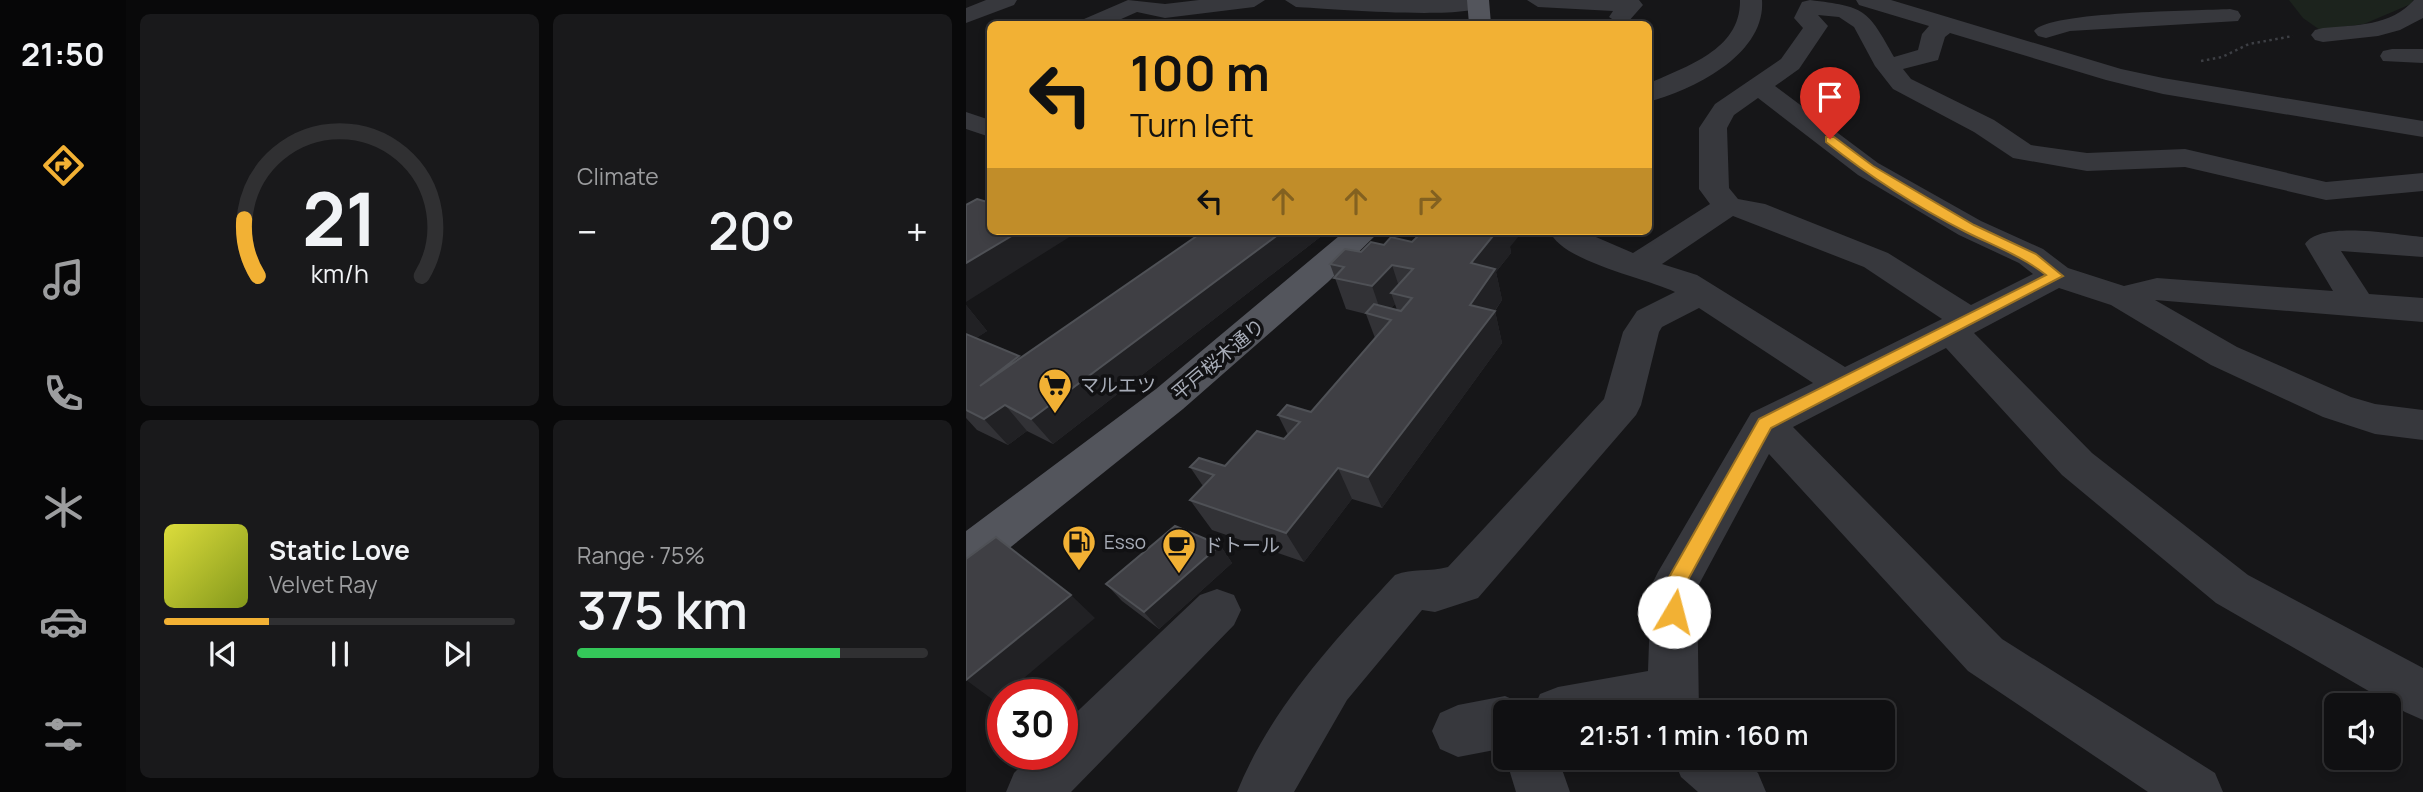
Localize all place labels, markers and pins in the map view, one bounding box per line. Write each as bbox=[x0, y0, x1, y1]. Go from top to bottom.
pin bbox=[1800, 67, 1860, 139]
supermarket icon: マルエツ bbox=[1036, 366, 1074, 415]
place label: マルエツ bbox=[1080, 372, 1156, 398]
fuel station icon: Esso bbox=[1060, 523, 1098, 572]
cafe icon: ドトール bbox=[1160, 526, 1198, 575]
place label: Esso bbox=[1104, 529, 1146, 555]
place label: ドトール bbox=[1204, 532, 1280, 558]

